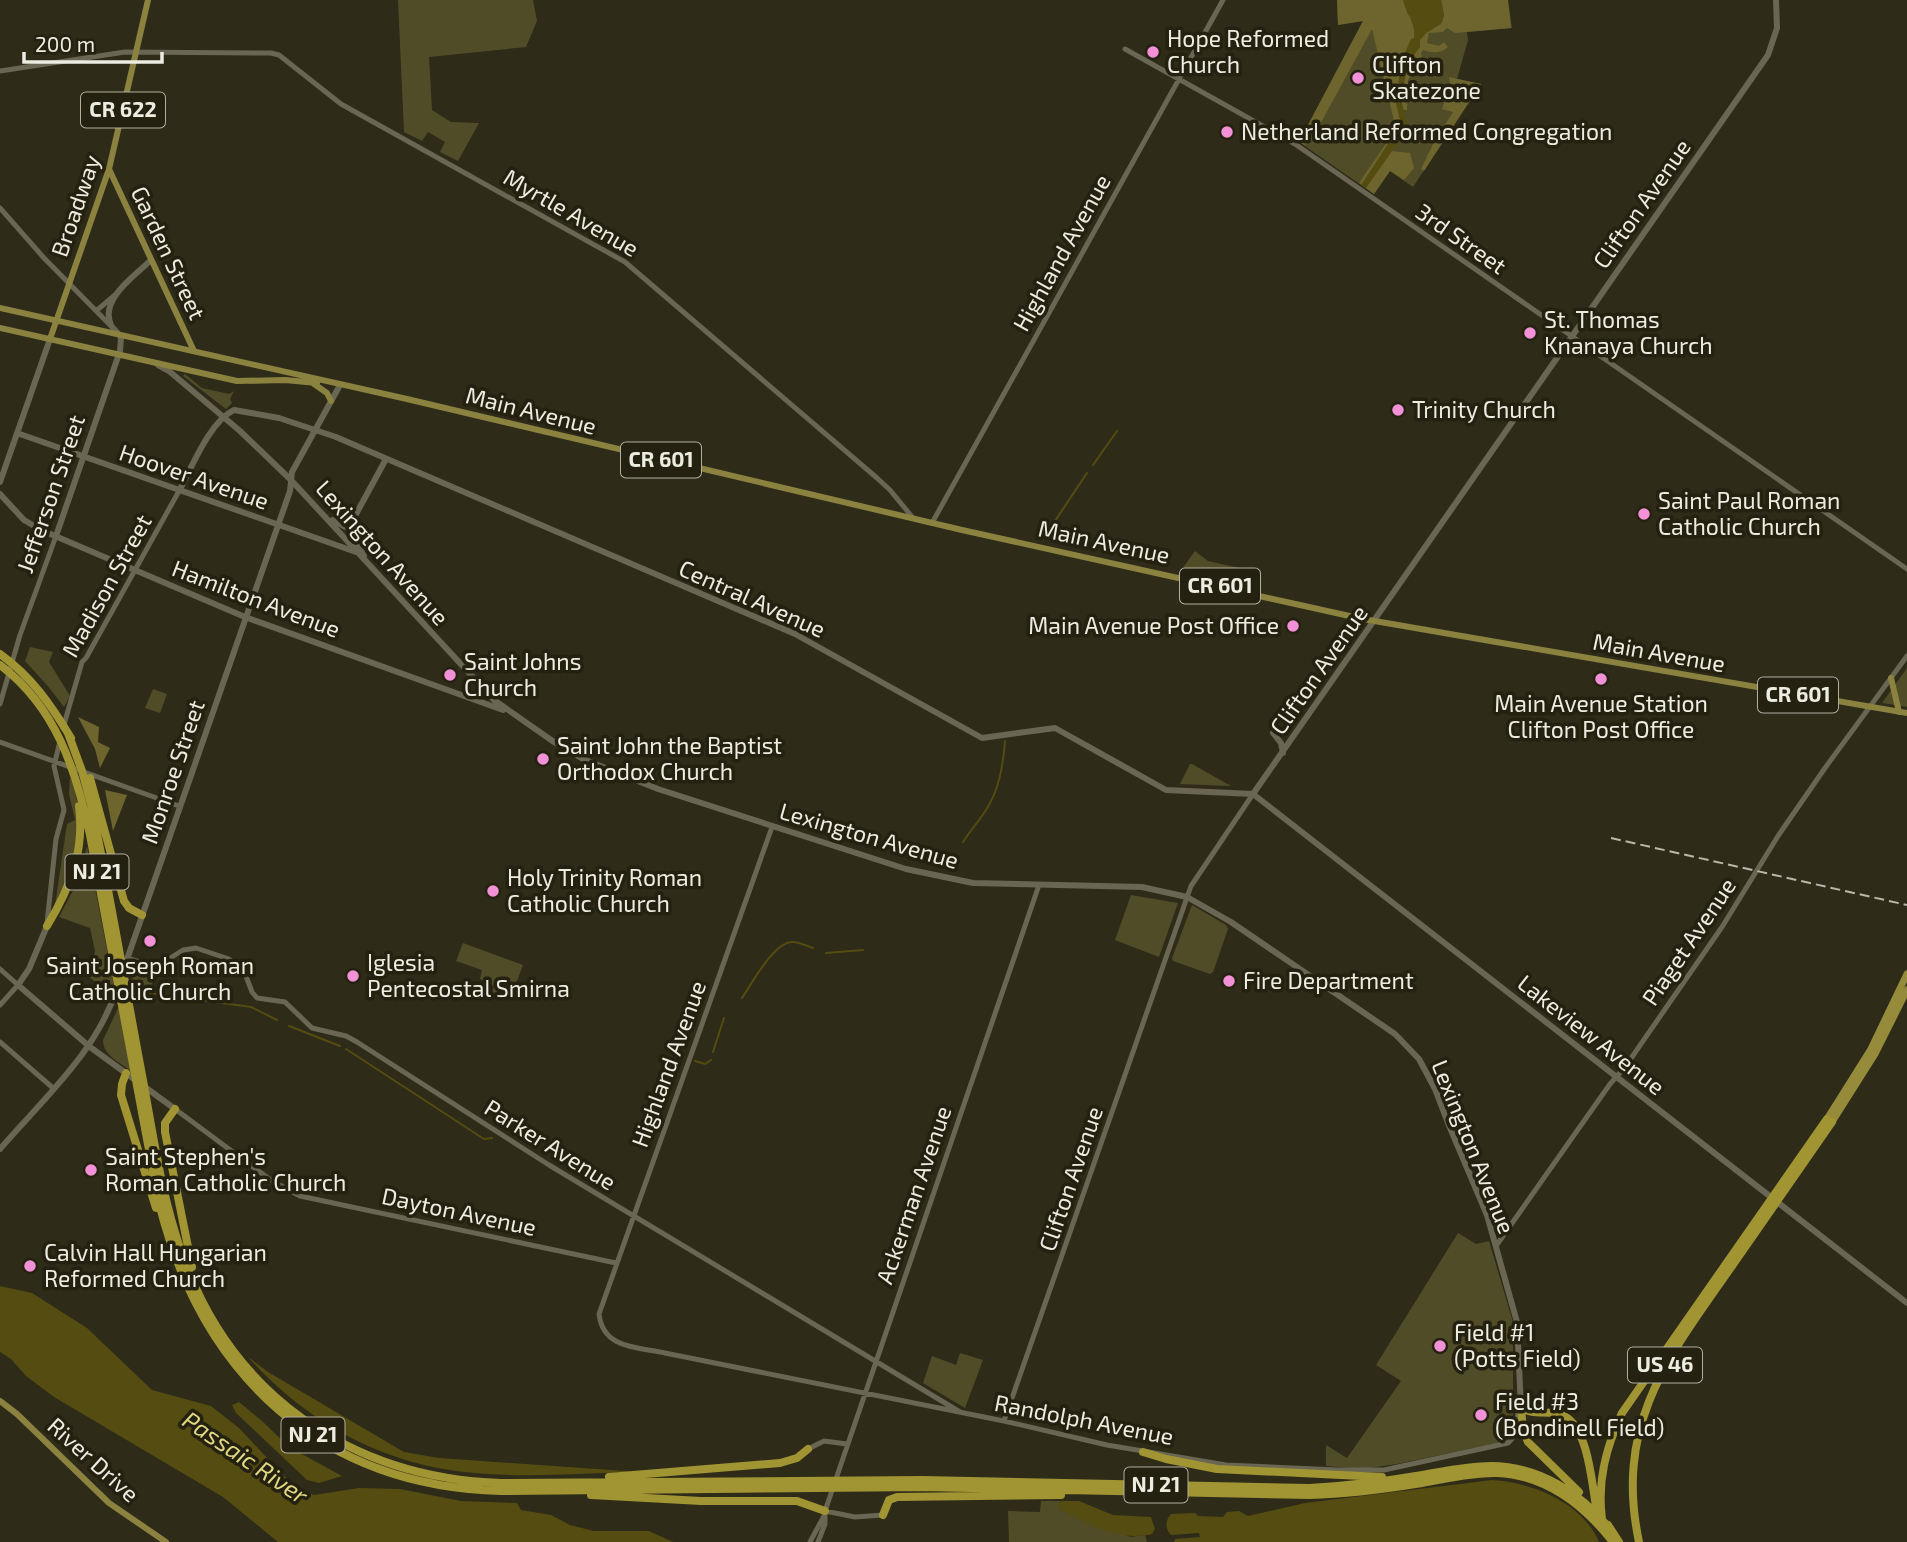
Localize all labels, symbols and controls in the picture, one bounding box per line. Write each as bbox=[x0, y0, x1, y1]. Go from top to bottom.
scale bar bbox=[24, 21, 163, 65]
place label: Hope Reformed Church bbox=[1167, 24, 1329, 78]
text: 200 m bbox=[35, 31, 95, 56]
marker: Hope Reformed Church bbox=[1145, 44, 1161, 60]
place label: Clifton Skatezone bbox=[1372, 50, 1481, 104]
marker: Clifton Skatezone bbox=[1350, 70, 1366, 86]
road number: CR 622 bbox=[81, 92, 165, 128]
place label: Netherland Reformed Congregation bbox=[1241, 117, 1612, 145]
marker: Netherland Reformed Congregation bbox=[1219, 124, 1235, 140]
street label: Clifton Avenue bbox=[1586, 133, 1696, 273]
street label: Broadway bbox=[45, 151, 106, 260]
street label: Myrtle Avenue bbox=[499, 162, 644, 262]
street label: Highland Avenue bbox=[1006, 169, 1116, 336]
street label: Garden Street bbox=[126, 181, 212, 324]
street label: 3rd Street bbox=[1411, 197, 1512, 280]
place label: St. Thomas Knanaya Church bbox=[1544, 305, 1713, 359]
marker: St. Thomas Knanaya Church bbox=[1522, 325, 1538, 341]
street label: Main Avenue bbox=[463, 380, 599, 440]
place label: Trinity Church bbox=[1412, 395, 1556, 423]
marker: Trinity Church bbox=[1390, 402, 1406, 418]
street label: Jefferson Street bbox=[10, 411, 90, 576]
street label: Hoover Avenue bbox=[116, 437, 273, 515]
road number: CR 601 bbox=[621, 442, 701, 477]
street label: Lexington Avenue bbox=[310, 474, 455, 630]
place label: Saint Paul Roman Catholic Church bbox=[1658, 486, 1840, 540]
marker: Saint Paul Roman Catholic Church bbox=[1636, 506, 1652, 522]
street label: Madison Street bbox=[55, 509, 157, 662]
street label: Main Avenue bbox=[1036, 513, 1172, 569]
street label: Hamilton Avenue bbox=[169, 553, 344, 643]
street label: Central Avenue bbox=[675, 553, 830, 643]
road number: CR 601 bbox=[1180, 568, 1260, 604]
street label: Clifton Avenue bbox=[1263, 599, 1373, 739]
place label: Main Avenue Post Office bbox=[1028, 611, 1279, 639]
marker: Main Avenue Post Office bbox=[1285, 618, 1301, 634]
street label: Main Avenue bbox=[1591, 627, 1727, 677]
place label: Saint Johns Church bbox=[464, 647, 581, 701]
marker: Saint Johns Church bbox=[442, 667, 458, 683]
marker: Main Avenue Station Clifton Post Office bbox=[1593, 671, 1609, 687]
road number: CR 601 bbox=[1758, 678, 1838, 712]
place label: Main Avenue Station Clifton Post Office bbox=[1494, 689, 1708, 743]
street label: Monroe Street bbox=[134, 696, 210, 847]
place label: Saint John the Baptist Orthodox Church bbox=[557, 731, 782, 785]
marker: Saint John the Baptist Orthodox Church bbox=[535, 751, 551, 767]
street label: Lexington Avenue bbox=[776, 796, 962, 874]
road number: NJ 21 bbox=[66, 854, 128, 890]
place label: Holy Trinity Roman Catholic Church bbox=[507, 863, 702, 917]
street label: Piaget Avenue bbox=[1635, 873, 1741, 1010]
marker: Holy Trinity Roman Catholic Church bbox=[485, 883, 501, 899]
marker: Saint Joseph Roman Catholic Church bbox=[142, 933, 158, 949]
place label: Iglesia Pentecostal Smirna bbox=[367, 948, 570, 1002]
place label: Saint Joseph Roman Catholic Church bbox=[46, 951, 254, 1005]
place label: Fire Department bbox=[1243, 966, 1414, 994]
marker: Iglesia Pentecostal Smirna bbox=[345, 968, 361, 984]
street label: Lakeview Avenue bbox=[1513, 968, 1671, 1100]
marker: Fire Department bbox=[1221, 973, 1237, 989]
street label: Highland Avenue bbox=[625, 977, 711, 1151]
street label: Lexington Avenue bbox=[1426, 1056, 1522, 1238]
street label: Parker Avenue bbox=[480, 1093, 621, 1196]
street label: Ackerman Avenue bbox=[869, 1102, 957, 1287]
street label: Clifton Avenue bbox=[1032, 1103, 1108, 1255]
place label: Saint Stephen's Roman Catholic Church bbox=[105, 1142, 346, 1196]
marker: Saint Stephen's Roman Catholic Church bbox=[83, 1162, 99, 1178]
street label: Dayton Avenue bbox=[380, 1181, 539, 1241]
place label: Calvin Hall Hungarian Reformed Church bbox=[44, 1238, 267, 1292]
marker: Calvin Hall Hungarian Reformed Church bbox=[22, 1258, 38, 1274]
place label: Field #1 (Potts Field) bbox=[1454, 1318, 1581, 1372]
marker: Field #1 (Potts Field) bbox=[1432, 1338, 1448, 1354]
road number: US 46 bbox=[1628, 1348, 1702, 1382]
place label: Field #3 (Bondinell Field) bbox=[1495, 1387, 1665, 1441]
street label: Randolph Avenue bbox=[992, 1388, 1176, 1450]
water label: Passaic River bbox=[178, 1404, 314, 1509]
marker: Field #3 (Bondinell Field) bbox=[1473, 1407, 1489, 1423]
street label: River Drive bbox=[42, 1411, 145, 1507]
road number: NJ 21 bbox=[282, 1418, 344, 1452]
road number: NJ 21 bbox=[1124, 1468, 1188, 1502]

